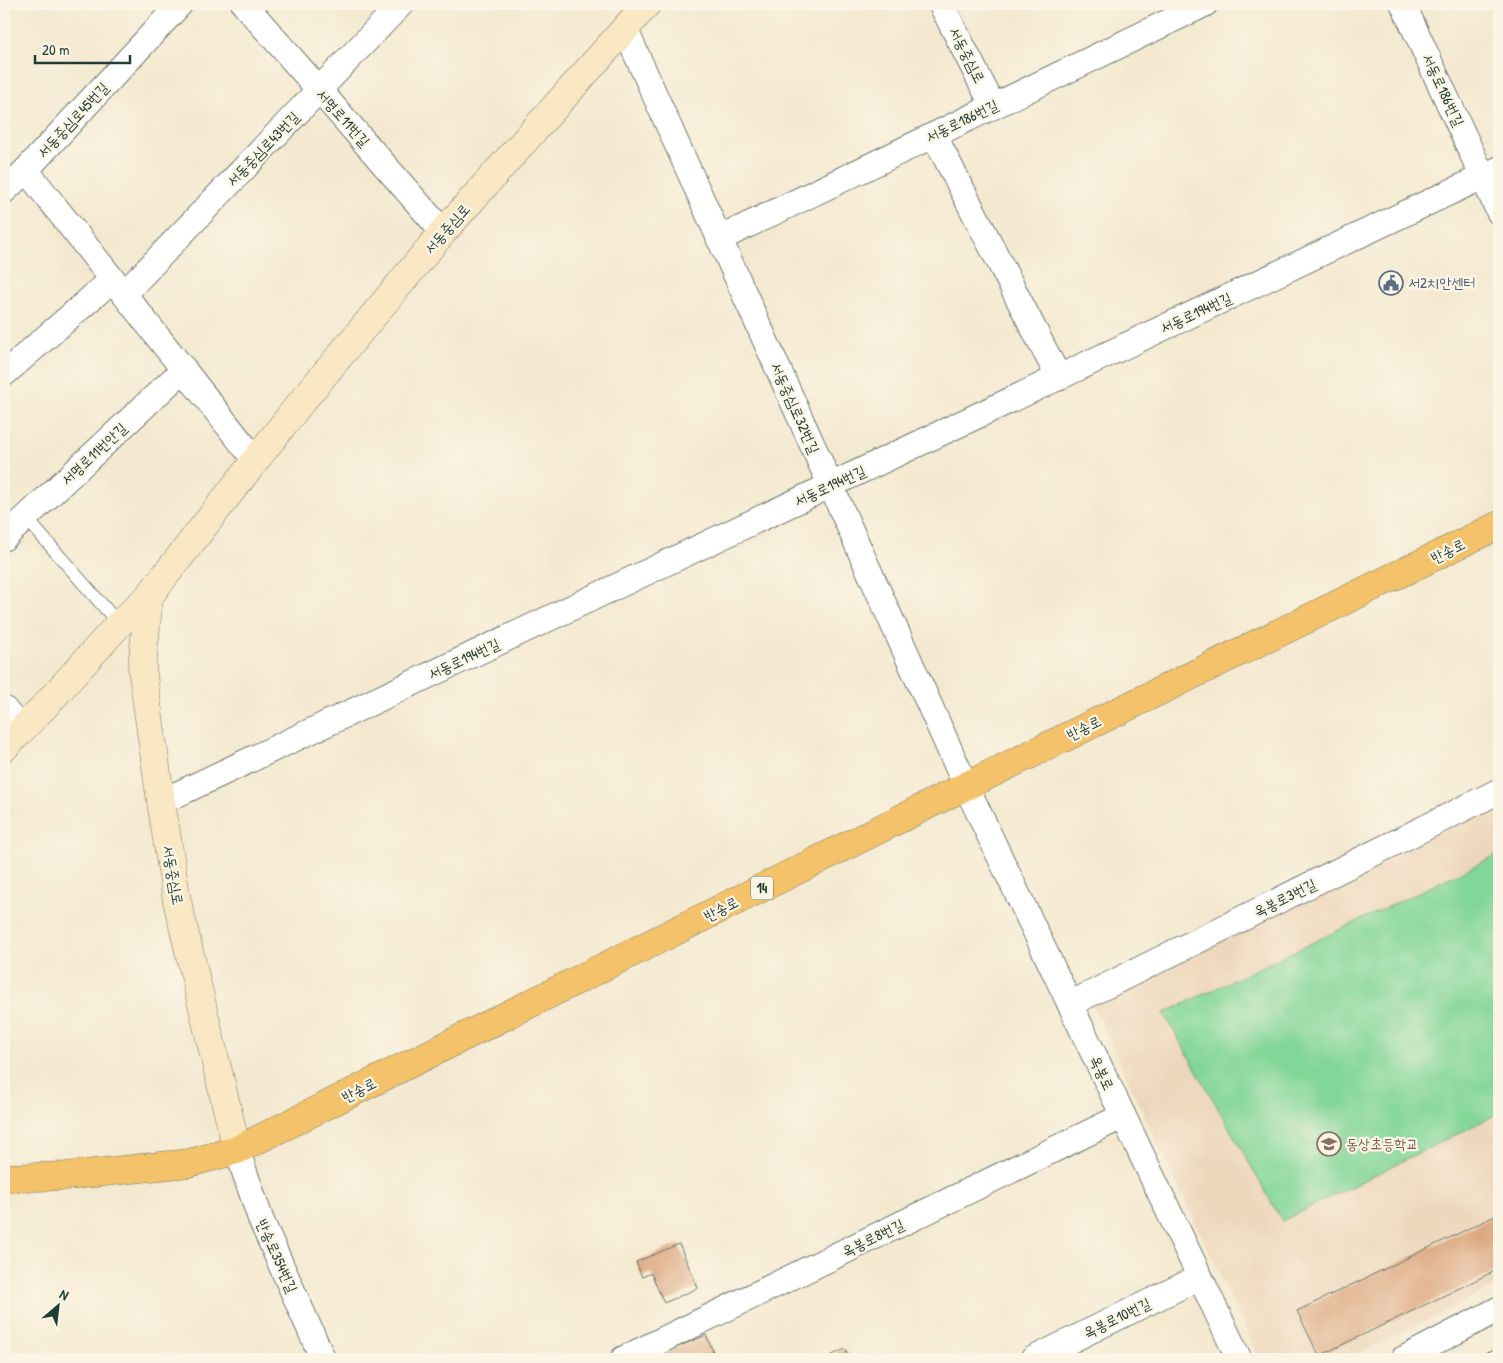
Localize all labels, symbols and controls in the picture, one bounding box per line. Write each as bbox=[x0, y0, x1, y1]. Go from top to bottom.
street label: 서동중심로 bbox=[944, 23, 991, 86]
scale bar bbox=[35, 32, 130, 64]
text: 20 m bbox=[42, 39, 69, 60]
street label: 서동로186번길 bbox=[1417, 50, 1470, 130]
street label: 서동중심로45번길 bbox=[32, 77, 113, 162]
street label: 서명로11번길 bbox=[312, 84, 375, 151]
street label: 서동로186번길 bbox=[922, 94, 1002, 147]
street label: 서동중심로43번길 bbox=[221, 107, 304, 191]
street label: 서동중심로 bbox=[419, 199, 474, 258]
public building icon: 서2치안센터 bbox=[1378, 270, 1404, 296]
place label: 서2치안센터 bbox=[1408, 272, 1475, 293]
street label: 서동로194번길 bbox=[1156, 287, 1235, 338]
street label: 서동중심로32번길 bbox=[766, 359, 825, 457]
street label: 서명로11번안길 bbox=[56, 418, 131, 490]
street label: 서동로194번길 bbox=[790, 460, 869, 511]
street label: 반송로 bbox=[1427, 533, 1469, 568]
street label: 서동로194번길 bbox=[424, 633, 503, 684]
street label: 반송로 bbox=[1063, 710, 1105, 745]
street label: 서동중심로 bbox=[158, 843, 189, 906]
street label: 옥봉로3번길 bbox=[1250, 873, 1320, 922]
road number: 14 bbox=[751, 876, 773, 900]
street label: 반송로 bbox=[700, 891, 742, 926]
street label: 옥봉로 bbox=[1085, 1052, 1120, 1094]
street label: 반송로 bbox=[338, 1072, 380, 1107]
school or university icon: 동상초등학교 bbox=[1316, 1131, 1342, 1157]
place label: 동상초등학교 bbox=[1346, 1133, 1418, 1154]
street label: 옥봉로8번길 bbox=[838, 1213, 907, 1262]
street label: 반송로354번길 bbox=[252, 1215, 303, 1296]
north arrow bbox=[32, 1280, 82, 1330]
text: N bbox=[57, 1284, 73, 1304]
street label: 옥봉로10번길 bbox=[1080, 1292, 1154, 1343]

